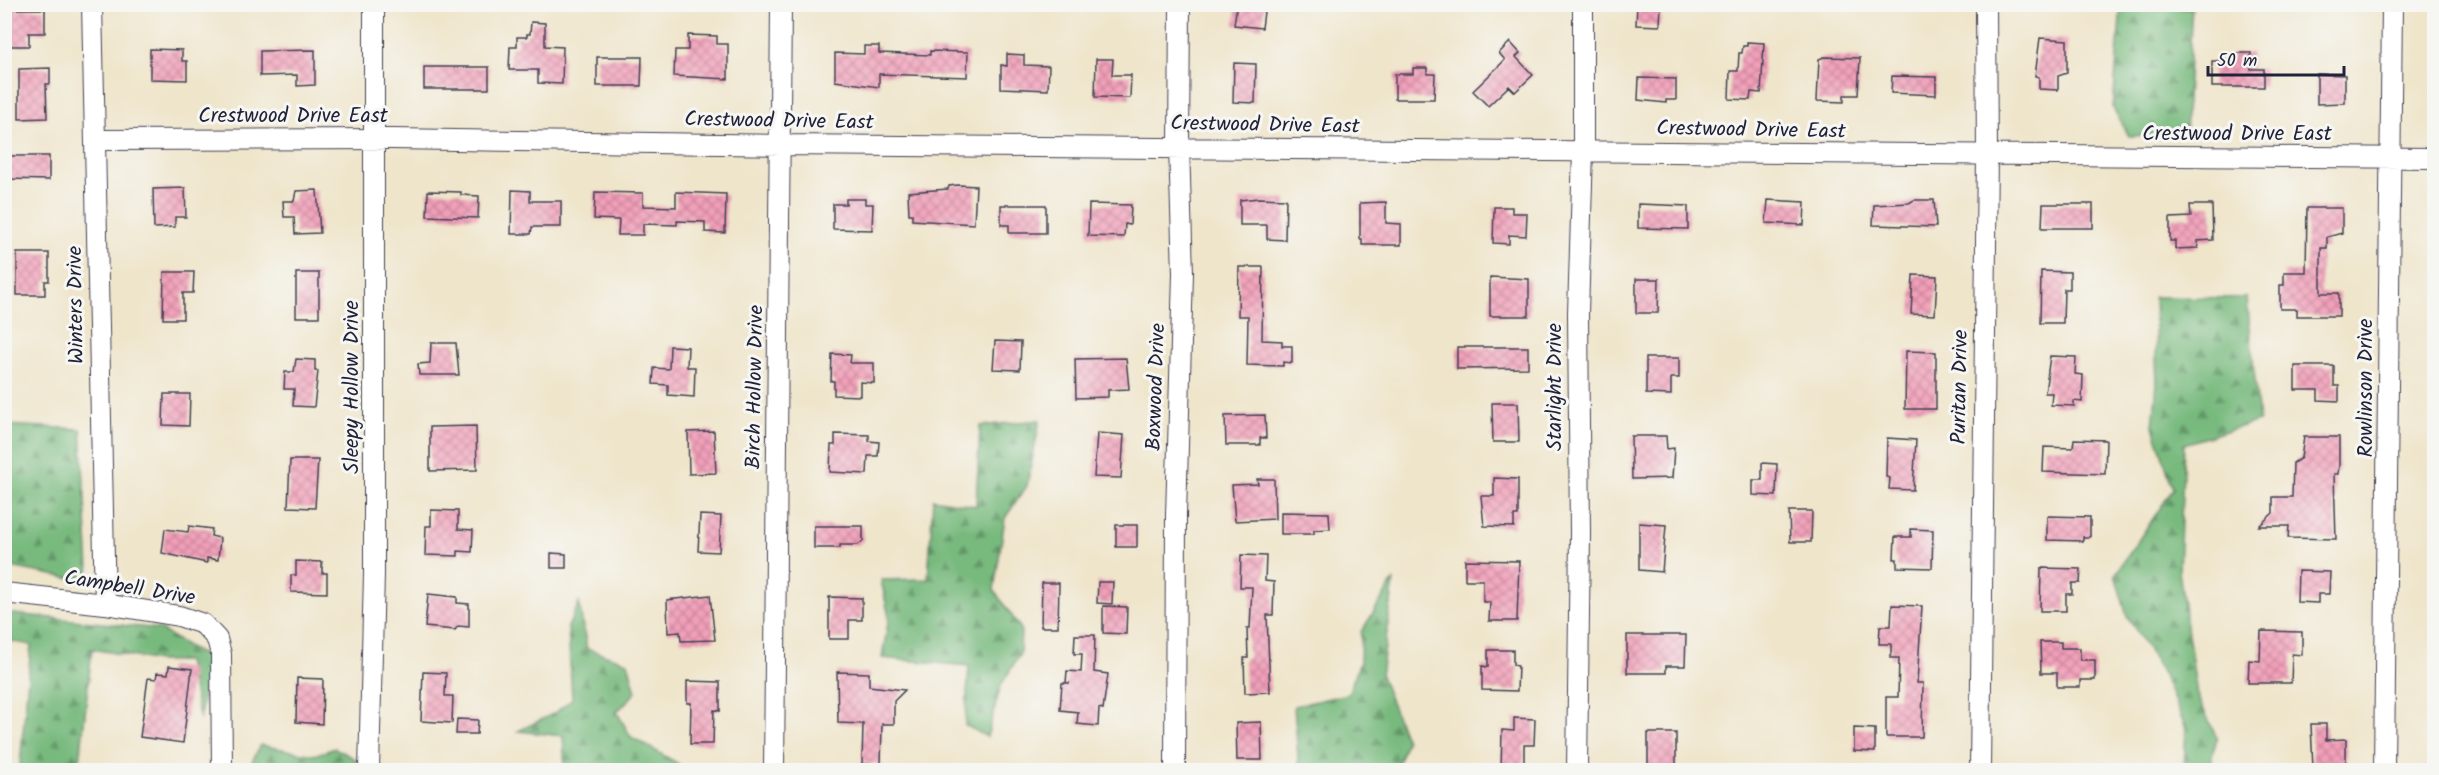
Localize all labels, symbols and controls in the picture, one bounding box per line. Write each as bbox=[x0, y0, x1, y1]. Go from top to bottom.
scale bar bbox=[2208, 39, 2344, 77]
text: 50 m bbox=[2217, 47, 2257, 76]
street label: Crestwood Drive East bbox=[198, 100, 389, 133]
street label: Crestwood Drive East bbox=[684, 103, 875, 140]
street label: Crestwood Drive East bbox=[1170, 107, 1361, 144]
street label: Crestwood Drive East bbox=[1656, 112, 1847, 149]
street label: Crestwood Drive East bbox=[2142, 118, 2333, 151]
street label: Winters Drive bbox=[59, 245, 94, 364]
street label: Sleepy Hollow Drive bbox=[336, 300, 369, 474]
street label: Birch Hollow Drive bbox=[738, 304, 773, 469]
street label: Rowlinson Drive bbox=[2350, 318, 2383, 458]
street label: Boxwood Drive bbox=[1138, 322, 1175, 451]
street label: Starlight Drive bbox=[1539, 323, 1572, 451]
street label: Puritan Drive bbox=[1943, 329, 1978, 445]
street label: Campbell Drive bbox=[62, 562, 198, 615]

